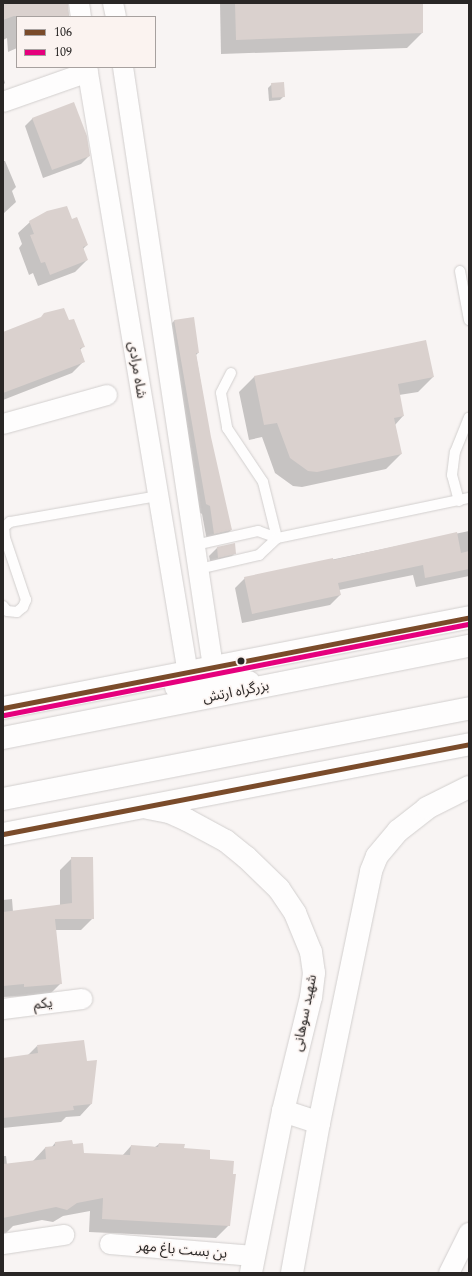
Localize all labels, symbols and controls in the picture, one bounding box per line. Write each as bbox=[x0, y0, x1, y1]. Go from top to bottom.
legend bbox=[16, 16, 156, 68]
text: 106 bbox=[54, 23, 72, 42]
text: 109 bbox=[54, 43, 72, 62]
street label: شاه مرادی bbox=[124, 340, 150, 400]
unlabelled marker bbox=[236, 656, 246, 666]
street label: بزرگراه ارتش bbox=[201, 677, 271, 707]
street label: شهید سوهانی bbox=[289, 973, 321, 1053]
street label: یکم bbox=[32, 994, 54, 1014]
street label: بن بست باغ مهر bbox=[136, 1238, 228, 1262]

